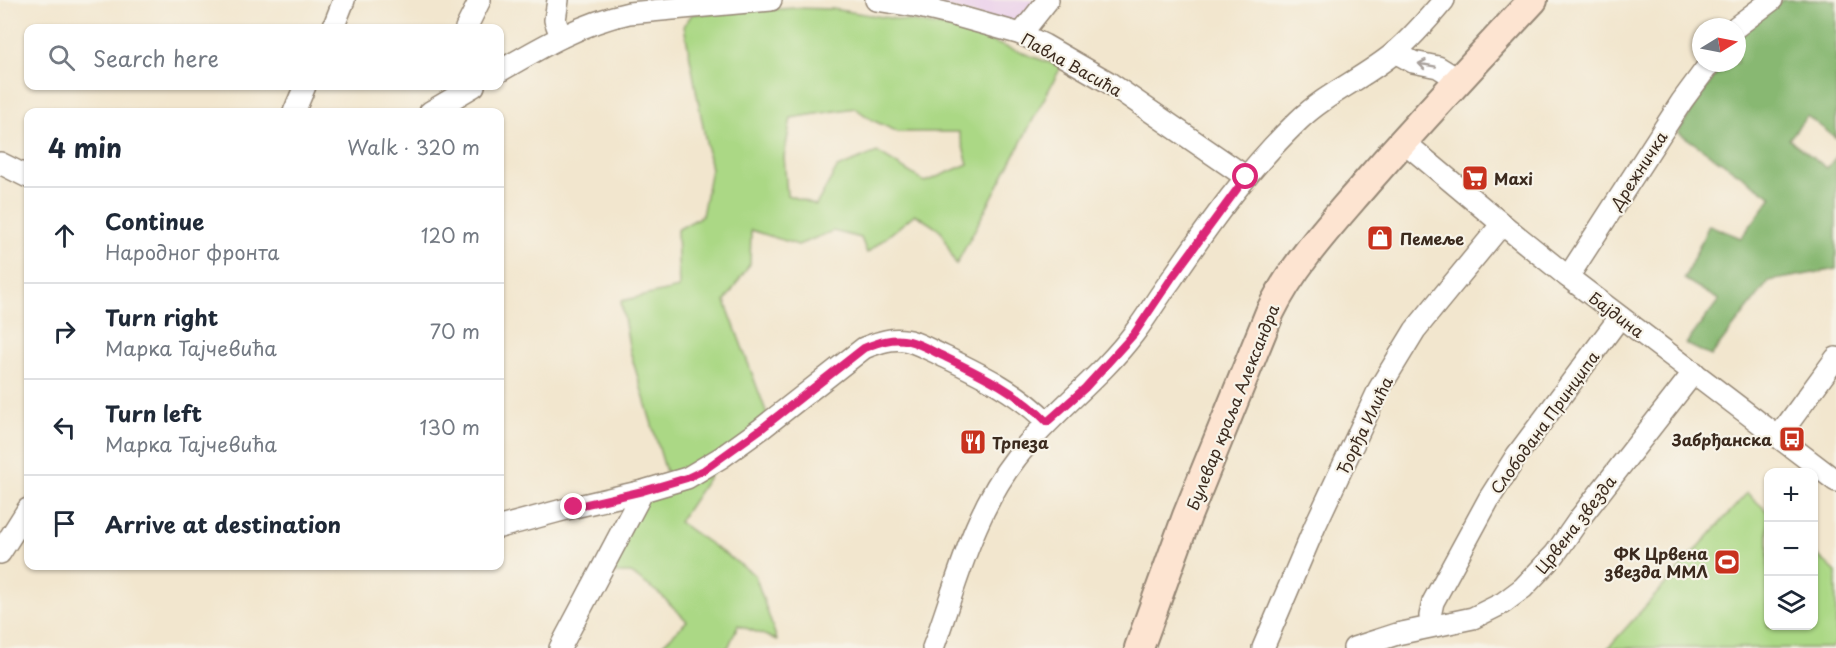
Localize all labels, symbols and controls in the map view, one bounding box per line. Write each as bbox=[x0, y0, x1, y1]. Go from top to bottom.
north arrow bbox=[1692, 18, 1746, 72]
search box bbox=[24, 24, 504, 90]
street label: Павла Васића bbox=[1017, 26, 1127, 102]
icon: search bbox=[45, 41, 78, 74]
text: Search here bbox=[93, 41, 219, 74]
one-way arrow bbox=[1418, 59, 1438, 70]
street label: Дрежничка bbox=[1603, 126, 1672, 215]
text: 4 min bbox=[48, 128, 122, 167]
text: Walk · 320 m bbox=[347, 132, 480, 162]
route start bbox=[1232, 163, 1258, 189]
supermarket icon: Maxi bbox=[1460, 163, 1490, 193]
place label: Maxi bbox=[1494, 166, 1533, 190]
text: Continue bbox=[105, 204, 204, 237]
icon: ahead bbox=[48, 219, 81, 252]
text: 120 m bbox=[421, 220, 480, 250]
shop icon: Пемеље bbox=[1365, 223, 1395, 253]
place label: Пемеље bbox=[1400, 226, 1464, 250]
text: Народног фронта bbox=[105, 237, 280, 267]
street label: Бајдина bbox=[1584, 285, 1650, 343]
text: Turn right bbox=[105, 300, 218, 333]
street label: Булевар краља Александра bbox=[1180, 300, 1284, 514]
icon: right bbox=[48, 315, 81, 348]
text: 70 m bbox=[430, 316, 480, 346]
text: Марка Тајчевића bbox=[105, 333, 277, 363]
street label: Слободана Принципа bbox=[1484, 345, 1604, 499]
street label: Ђорђа Илића bbox=[1330, 372, 1398, 478]
text: Turn left bbox=[105, 396, 202, 429]
icon: left bbox=[48, 411, 81, 444]
text: 130 m bbox=[420, 412, 480, 442]
bus stop icon: Забрђанска bbox=[1777, 424, 1807, 454]
restaurant icon: Трпеза bbox=[958, 427, 988, 457]
place label: Забрђанска bbox=[1671, 427, 1772, 451]
text: Марка Тајчевића bbox=[105, 429, 277, 459]
place label: Трпеза bbox=[992, 430, 1049, 454]
map controls bbox=[1764, 468, 1818, 630]
button: + bbox=[1764, 468, 1818, 522]
street label: Црвена звезда bbox=[1529, 470, 1621, 578]
route end bbox=[560, 493, 586, 519]
icon: arrive bbox=[48, 507, 81, 540]
text: Arrive at destination bbox=[105, 507, 341, 540]
button: − bbox=[1764, 522, 1818, 576]
place label: ФК Црвена звезда ММЛ bbox=[1604, 541, 1708, 583]
sports icon: ФК Црвена звезда ММЛ bbox=[1712, 547, 1742, 577]
button: layers bbox=[1764, 576, 1818, 630]

